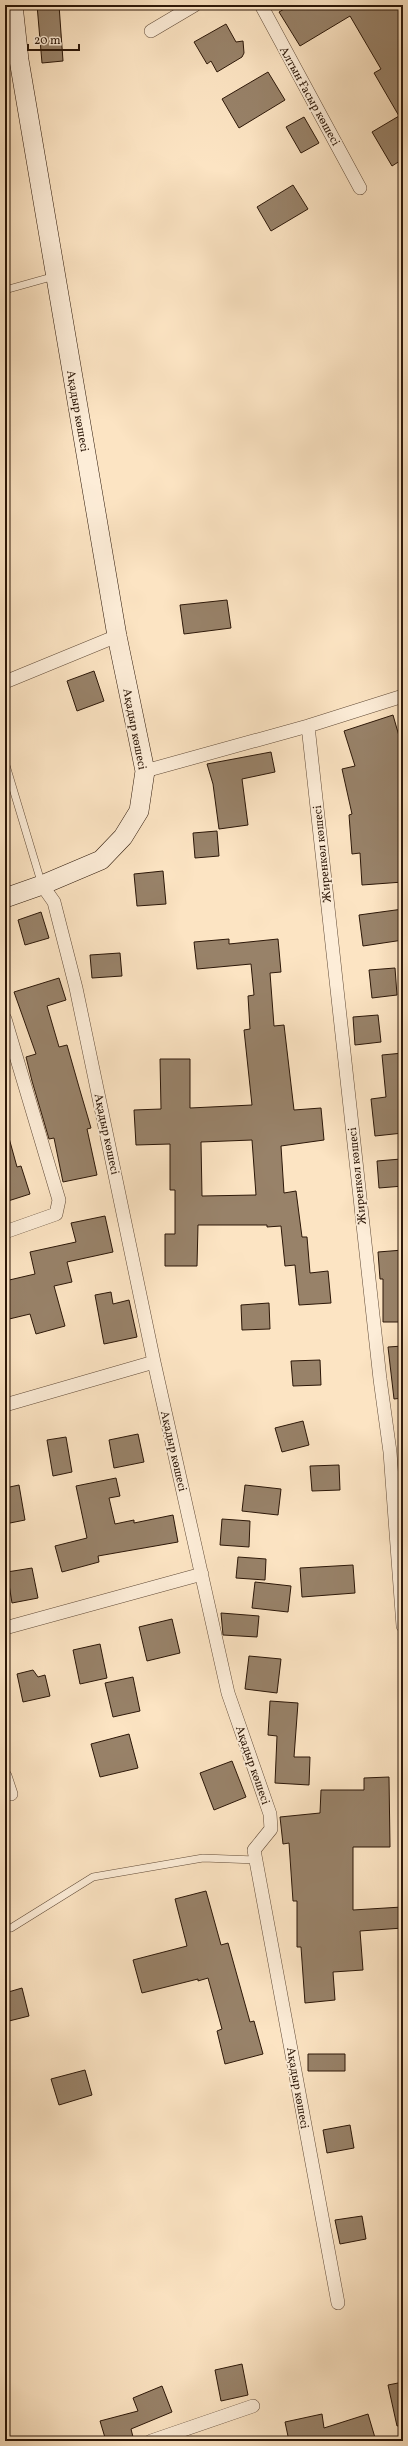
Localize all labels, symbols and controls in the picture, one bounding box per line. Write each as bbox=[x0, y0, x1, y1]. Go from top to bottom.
scale bar bbox=[28, 26, 79, 52]
text: 20 m bbox=[34, 33, 61, 49]
street label: Алтын Ғасыр көшесі bbox=[275, 44, 343, 149]
street label: Ақадыр көшесі bbox=[62, 369, 92, 454]
street label: Ақадыр көшесі bbox=[118, 687, 150, 772]
street label: Жиренкөл көшесі bbox=[310, 804, 336, 903]
street label: Ақадыр көшесі bbox=[90, 1092, 123, 1177]
street label: Жиренкөл көшесі bbox=[345, 1126, 371, 1225]
street label: Ақадыр көшесі bbox=[156, 1409, 190, 1494]
street label: Ақадыр көшесі bbox=[231, 1724, 273, 1807]
street label: Ақадыр көшесі bbox=[282, 2046, 312, 2131]

